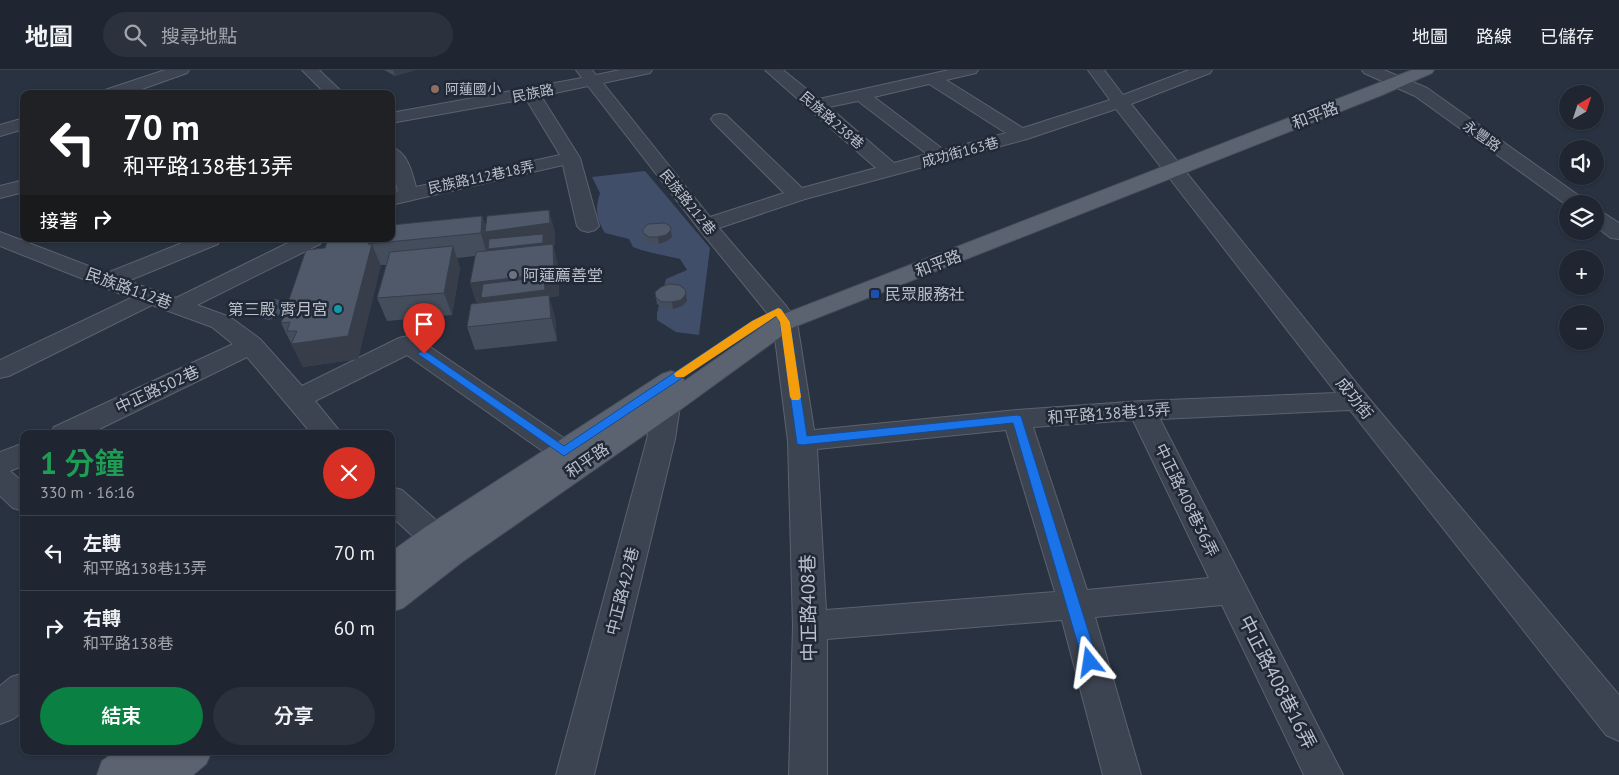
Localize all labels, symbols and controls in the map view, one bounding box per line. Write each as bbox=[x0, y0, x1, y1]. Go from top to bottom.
search box bbox=[103, 12, 453, 57]
text: 地圖 bbox=[25, 21, 73, 52]
icon: search bbox=[121, 21, 149, 49]
text: 搜尋地點 bbox=[161, 24, 237, 48]
text: 地圖 bbox=[1412, 25, 1448, 48]
text: 路線 bbox=[1476, 25, 1512, 48]
text: 已儲存 bbox=[1540, 25, 1594, 48]
place label: 阿蓮國小 bbox=[445, 80, 501, 98]
street label: 民族路 bbox=[511, 80, 555, 106]
marker: 阿蓮國小 bbox=[429, 83, 441, 95]
north arrow bbox=[1559, 85, 1604, 130]
map controls bbox=[1559, 85, 1604, 350]
street label: 民族路238巷 bbox=[796, 87, 868, 153]
street label: 和平路 bbox=[1289, 97, 1341, 133]
text: 70 m bbox=[123, 104, 200, 150]
icon: left bbox=[40, 110, 105, 175]
street label: 永豐路 bbox=[1460, 117, 1504, 155]
street label: 成功街163巷 bbox=[920, 133, 1000, 171]
button: sound bbox=[1559, 140, 1604, 185]
text: 和平路138巷13弄 bbox=[123, 152, 293, 180]
street label: 民族路112巷18弄 bbox=[426, 157, 536, 197]
street label: 民族路212巷 bbox=[656, 166, 720, 238]
button: layers bbox=[1559, 195, 1604, 240]
icon: right bbox=[88, 205, 116, 233]
text: 接著 bbox=[40, 209, 78, 233]
street label: 和平路 bbox=[912, 245, 964, 281]
button: + bbox=[1559, 250, 1604, 295]
street label: 民族路112巷 bbox=[83, 263, 175, 313]
place label: 阿蓮薦善堂 bbox=[523, 265, 603, 285]
marker: 阿蓮薦善堂 bbox=[507, 269, 519, 281]
place label: 民眾服務社 bbox=[885, 284, 965, 304]
marker: 民眾服務社 bbox=[869, 288, 881, 300]
place label: 第三殿 霄月宮 bbox=[228, 299, 328, 319]
marker: 第三殿 霄月宮 bbox=[332, 303, 344, 315]
pin bbox=[403, 303, 445, 354]
button: − bbox=[1559, 305, 1604, 350]
icon: arrive bbox=[410, 310, 438, 338]
street label: 中正路502巷 bbox=[112, 361, 202, 417]
street label: 成功街 bbox=[1332, 373, 1378, 423]
street label: 和平路138巷13弄 bbox=[1047, 399, 1171, 427]
street label: 和平路 bbox=[562, 438, 612, 482]
street label: 中正路408巷36弄 bbox=[1151, 440, 1223, 560]
text: 1 分鐘 bbox=[40, 443, 125, 482]
button: close bbox=[323, 447, 375, 499]
text: 330 m · 16:16 bbox=[40, 482, 135, 502]
text: 左轉 bbox=[83, 531, 121, 555]
icon: left bbox=[40, 539, 68, 567]
text: 70 m bbox=[334, 541, 375, 565]
street label: 中正路422巷 bbox=[601, 545, 643, 637]
street label: 中正路408巷 bbox=[795, 554, 821, 662]
text: 和平路138巷13弄 bbox=[83, 558, 207, 578]
text: 右轉 bbox=[83, 606, 121, 630]
street label: 中正路408巷16弄 bbox=[1234, 611, 1322, 753]
icon: right bbox=[40, 614, 68, 642]
text: 60 m bbox=[334, 616, 375, 640]
text: 和平路138巷 bbox=[83, 633, 173, 653]
position arrow bbox=[1063, 635, 1115, 687]
button: 結束 bbox=[40, 687, 203, 745]
button: 分享 bbox=[213, 687, 375, 745]

